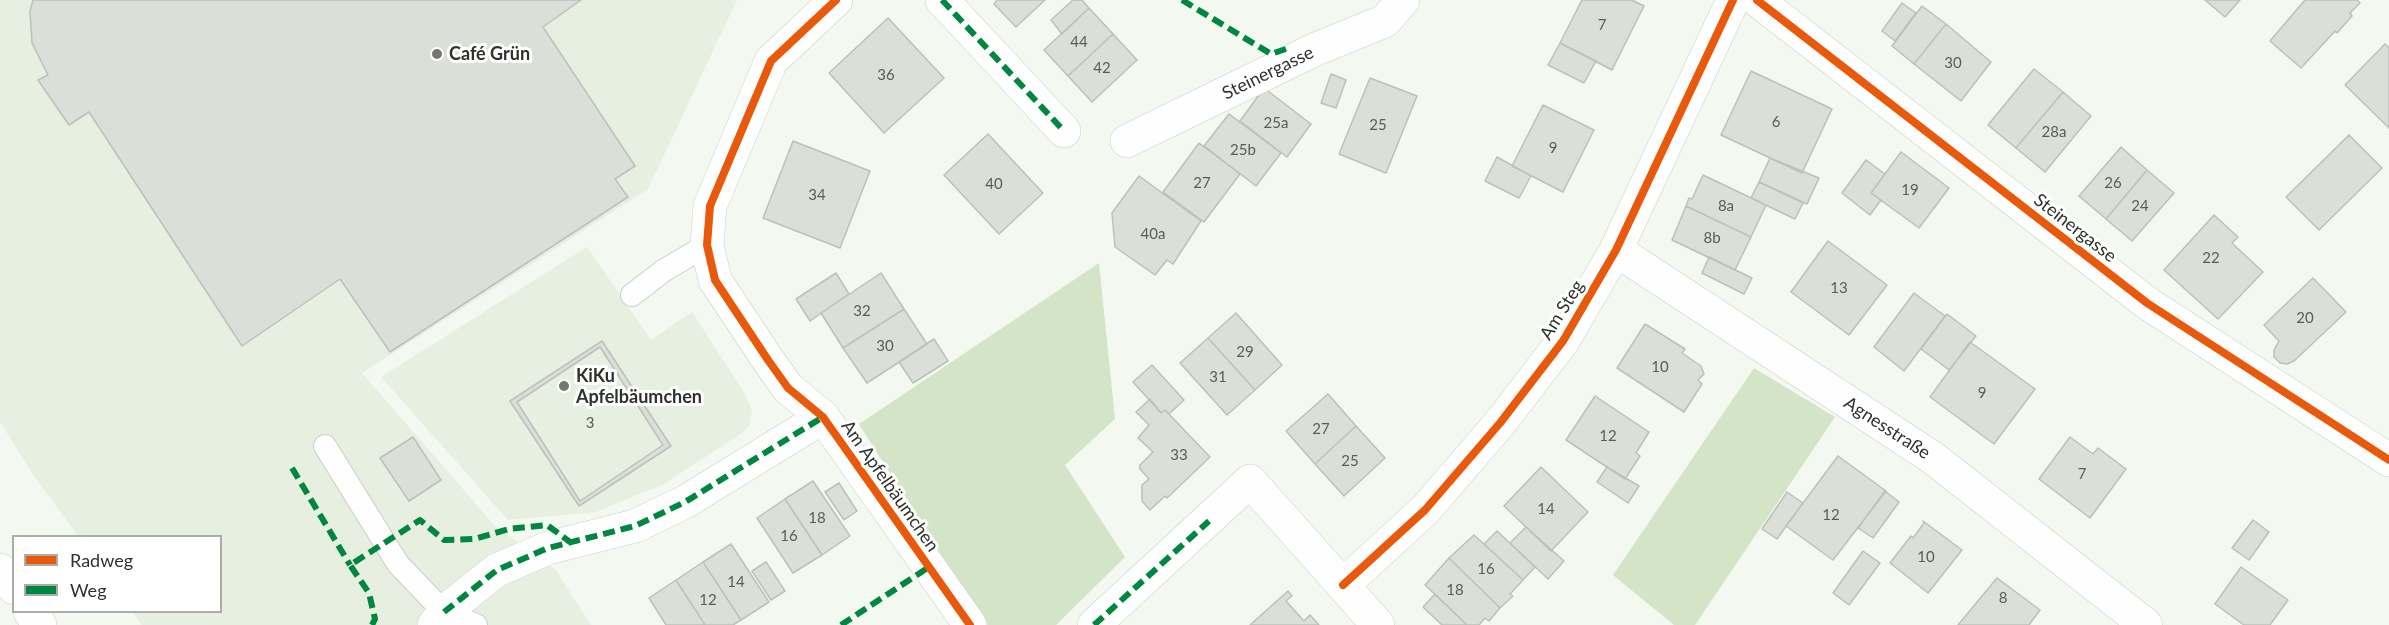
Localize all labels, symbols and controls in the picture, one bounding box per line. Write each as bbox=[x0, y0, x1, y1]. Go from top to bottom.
house number: 7 bbox=[1598, 16, 1606, 34]
house number: 44 bbox=[1070, 33, 1088, 51]
street label: Steinergasse bbox=[1219, 42, 1317, 104]
place label: Café Grün bbox=[449, 43, 530, 65]
marker: Café Grün bbox=[430, 47, 444, 61]
house number: 30 bbox=[1944, 54, 1962, 72]
house number: 42 bbox=[1093, 59, 1111, 77]
house number: 36 bbox=[877, 66, 895, 84]
house number: 6 bbox=[1772, 113, 1780, 131]
house number: 25a bbox=[1264, 114, 1288, 132]
house number: 25 bbox=[1369, 116, 1387, 134]
house number: 28a bbox=[2042, 123, 2066, 141]
house number: 9 bbox=[1549, 139, 1557, 157]
house number: 25b bbox=[1230, 141, 1256, 159]
house number: 27 bbox=[1193, 174, 1211, 192]
house number: 26 bbox=[2104, 174, 2122, 192]
house number: 40 bbox=[985, 175, 1003, 193]
house number: 19 bbox=[1901, 181, 1919, 199]
house number: 34 bbox=[808, 186, 826, 204]
street label: Steinergasse bbox=[2029, 189, 2121, 267]
house number: 8a bbox=[1718, 197, 1734, 215]
house number: 24 bbox=[2131, 197, 2149, 215]
house number: 40a bbox=[1141, 225, 1165, 243]
house number: 8b bbox=[1703, 229, 1721, 247]
house number: 22 bbox=[2202, 249, 2220, 267]
street label: Am Steg bbox=[1535, 276, 1589, 344]
house number: 13 bbox=[1830, 279, 1848, 297]
house number: 32 bbox=[853, 302, 871, 320]
house number: 20 bbox=[2296, 309, 2314, 327]
house number: 30 bbox=[876, 337, 894, 355]
house number: 29 bbox=[1236, 343, 1254, 361]
house number: 10 bbox=[1651, 358, 1669, 376]
place label: KiKu Apfelbäumchen bbox=[576, 365, 702, 407]
house number: 31 bbox=[1209, 368, 1227, 386]
marker: KiKu Apfelbäumchen bbox=[557, 379, 571, 393]
house number: 9 bbox=[1978, 384, 1986, 402]
street label: Agnesstraße bbox=[1840, 392, 1934, 464]
house number: 3 bbox=[586, 414, 594, 432]
street label: Am Apfelbäumchen bbox=[837, 416, 943, 556]
house number: 27 bbox=[1312, 420, 1330, 438]
house number: 12 bbox=[1599, 427, 1617, 445]
house number: 33 bbox=[1170, 446, 1188, 464]
house number: 25 bbox=[1341, 452, 1359, 470]
house number: 7 bbox=[2078, 465, 2086, 483]
house number: 14 bbox=[1537, 500, 1555, 518]
house number: 12 bbox=[1822, 506, 1840, 524]
house number: 18 bbox=[808, 509, 826, 527]
house number: 16 bbox=[780, 527, 798, 545]
legend bbox=[12, 535, 222, 613]
house number: 10 bbox=[1917, 548, 1935, 566]
text: Radweg bbox=[70, 549, 133, 571]
house number: 16 bbox=[1477, 560, 1495, 578]
house number: 14 bbox=[727, 573, 745, 591]
text: Weg bbox=[70, 579, 107, 601]
house number: 18 bbox=[1446, 581, 1464, 599]
house number: 8 bbox=[1999, 589, 2007, 607]
house number: 12 bbox=[699, 591, 717, 609]

